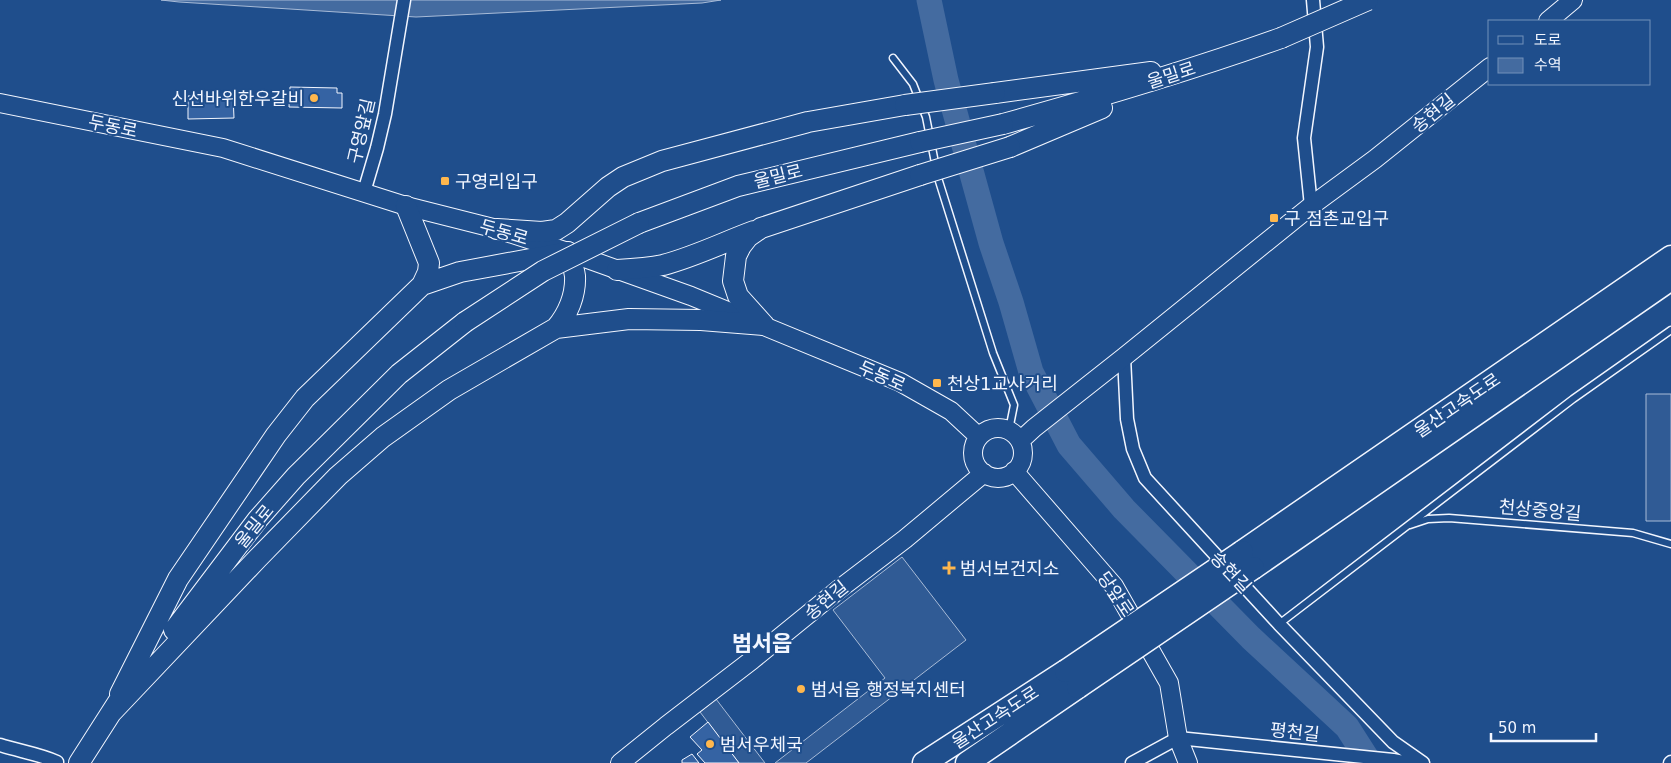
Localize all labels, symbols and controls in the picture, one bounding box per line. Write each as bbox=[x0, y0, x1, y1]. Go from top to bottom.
legend bbox=[1488, 20, 1651, 85]
text: 도로 bbox=[1534, 31, 1562, 49]
text: 수역 bbox=[1534, 56, 1562, 74]
street label: 울밀로 bbox=[1144, 57, 1198, 93]
place label: 신선바위한우갈비 bbox=[172, 88, 304, 109]
street label: 송현길 bbox=[1407, 89, 1459, 137]
marker: 신선바위한우갈비 bbox=[308, 92, 320, 104]
street label: 구영앞길 bbox=[343, 96, 379, 166]
street label: 두동로 bbox=[87, 111, 139, 141]
street label: 울밀로 bbox=[751, 160, 805, 192]
place label: 구영리입구 bbox=[455, 171, 538, 192]
marker: 구영리입구 bbox=[439, 175, 451, 187]
place label: 구 점촌교입구 bbox=[1284, 208, 1389, 229]
marker: 구 점촌교입구 bbox=[1268, 212, 1280, 224]
street label: 두동로 bbox=[477, 215, 531, 249]
street label: 두동로 bbox=[855, 356, 909, 396]
street label: 울산고속도로 bbox=[1410, 369, 1504, 441]
place label: 천상1교사거리 bbox=[947, 373, 1058, 394]
marker: 천상1교사거리 bbox=[931, 377, 943, 389]
street label: 천상중앙길 bbox=[1498, 496, 1582, 524]
street label: 울밀로 bbox=[230, 500, 278, 552]
street label: 송현길 bbox=[1206, 547, 1256, 597]
place label: 범서보건지소 bbox=[960, 558, 1059, 579]
marker: 범서보건지소 bbox=[942, 561, 956, 575]
street label: 당앞로 bbox=[1093, 568, 1139, 620]
street label: 송현길 bbox=[800, 576, 852, 624]
district label: 범서읍 bbox=[732, 631, 792, 656]
place label: 범서읍 행정복지센터 bbox=[811, 679, 966, 700]
street label: 울산고속도로 bbox=[948, 681, 1042, 753]
marker: 범서읍 행정복지센터 bbox=[795, 683, 807, 695]
scale bar bbox=[1491, 710, 1596, 742]
street label: 평천길 bbox=[1269, 719, 1321, 745]
text: 50 m bbox=[1498, 719, 1536, 737]
place label: 범서우체국 bbox=[720, 734, 803, 755]
marker: 범서우체국 bbox=[704, 738, 716, 750]

